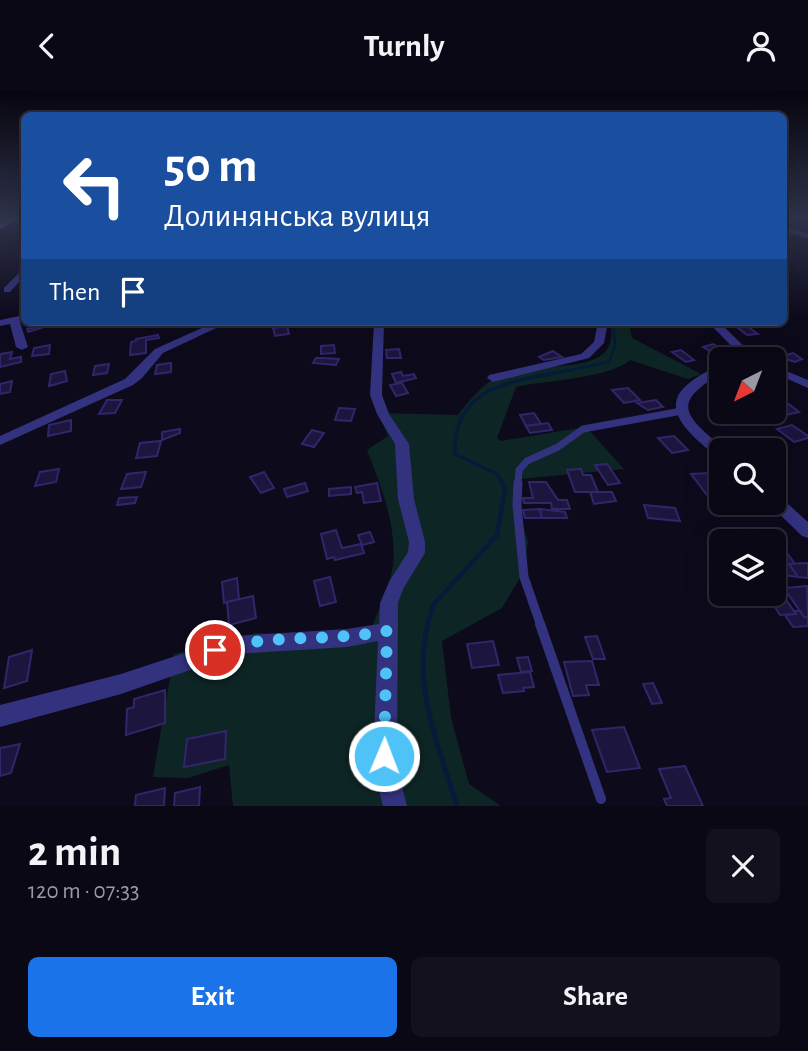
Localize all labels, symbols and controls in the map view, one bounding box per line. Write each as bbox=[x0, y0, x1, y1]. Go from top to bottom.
icon: back bbox=[28, 27, 66, 65]
icon: person bbox=[742, 27, 780, 65]
text: Turnly bbox=[363, 30, 445, 62]
icon: left bbox=[49, 140, 140, 231]
text: 50 m bbox=[164, 142, 258, 191]
text: Долинянська вулиця bbox=[164, 200, 431, 232]
icon: arrive bbox=[114, 273, 152, 311]
text: Then bbox=[49, 279, 100, 305]
north arrow bbox=[709, 347, 786, 423]
map controls bbox=[709, 347, 786, 606]
button: search bbox=[709, 438, 786, 515]
button: layers bbox=[709, 529, 786, 606]
pin bbox=[185, 620, 245, 680]
icon: arrive bbox=[196, 631, 234, 669]
position arrow bbox=[347, 719, 421, 793]
button: close bbox=[706, 829, 780, 903]
text: 2 min bbox=[28, 831, 121, 873]
text: 120 m · 07:33 bbox=[28, 880, 140, 903]
button: Exit bbox=[28, 957, 397, 1037]
button: Share bbox=[411, 957, 780, 1037]

